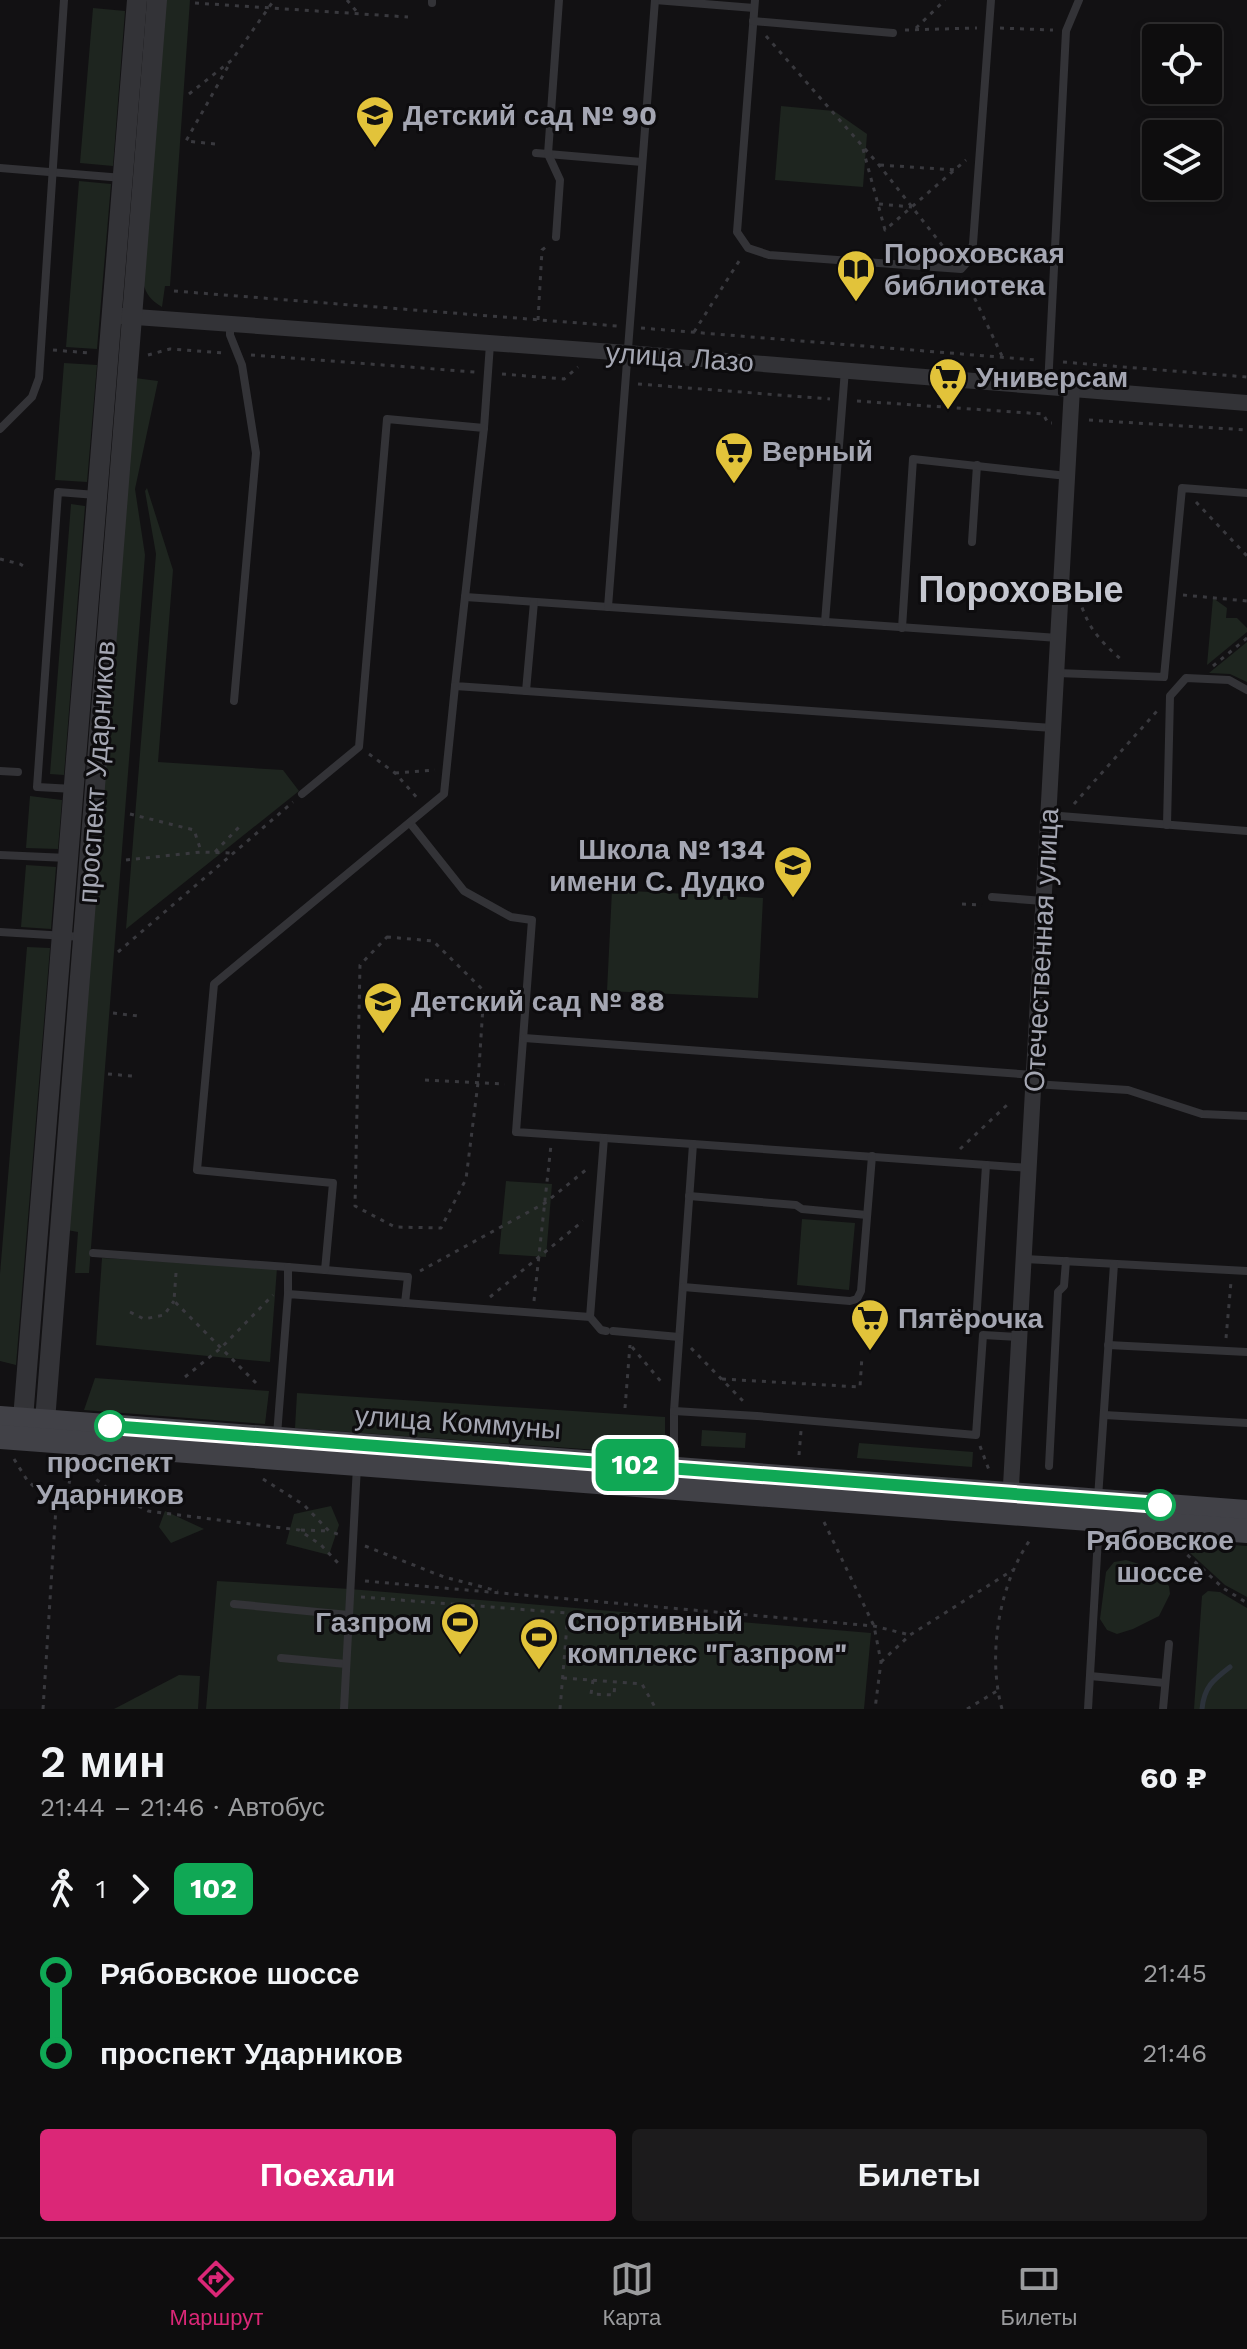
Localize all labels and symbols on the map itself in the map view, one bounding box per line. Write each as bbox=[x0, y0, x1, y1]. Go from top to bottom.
school or university icon: Детский сад № 90 bbox=[354, 94, 396, 149]
place label: Детский сад № 90 bbox=[403, 99, 657, 132]
place label: Пороховская библиотека bbox=[884, 237, 1065, 302]
library icon: Пороховская библиотека bbox=[835, 248, 877, 303]
street label: улица Лазо bbox=[605, 336, 755, 379]
supermarket icon: Универсам bbox=[927, 356, 969, 411]
place label: Универсам bbox=[976, 361, 1128, 394]
supermarket icon: Верный bbox=[713, 430, 755, 485]
place label: Верный bbox=[762, 435, 873, 468]
district label: Пороховые bbox=[919, 569, 1123, 611]
street label: проспект Ударников bbox=[71, 640, 122, 904]
street label: Отечественная улица bbox=[1018, 807, 1065, 1093]
place label: Школа № 134 имени С. Дудко bbox=[549, 833, 765, 898]
school or university icon: Школа № 134 имени С. Дудко bbox=[772, 844, 814, 899]
school or university icon: Детский сад № 88 bbox=[362, 980, 404, 1035]
place label: Детский сад № 88 bbox=[411, 985, 665, 1018]
supermarket icon: Пятёрочка bbox=[849, 1297, 891, 1352]
place label: Пятёрочка bbox=[898, 1302, 1044, 1335]
street label: улица Коммуны bbox=[354, 1399, 562, 1446]
marker: проспект Ударников bbox=[95, 1411, 125, 1441]
line badge: 102 bbox=[589, 1439, 681, 1491]
place label: проспект Ударников bbox=[36, 1446, 184, 1511]
marker: Рябовское шоссе bbox=[1145, 1490, 1175, 1520]
place label: Рябовское шоссе bbox=[1086, 1524, 1234, 1589]
sports icon: Газпром bbox=[439, 1601, 481, 1656]
place label: Cпортивный комплекс "Газпром" bbox=[567, 1605, 847, 1670]
place label: Газпром bbox=[315, 1606, 432, 1639]
sports icon: Cпортивный комплекс "Газпром" bbox=[518, 1616, 560, 1671]

